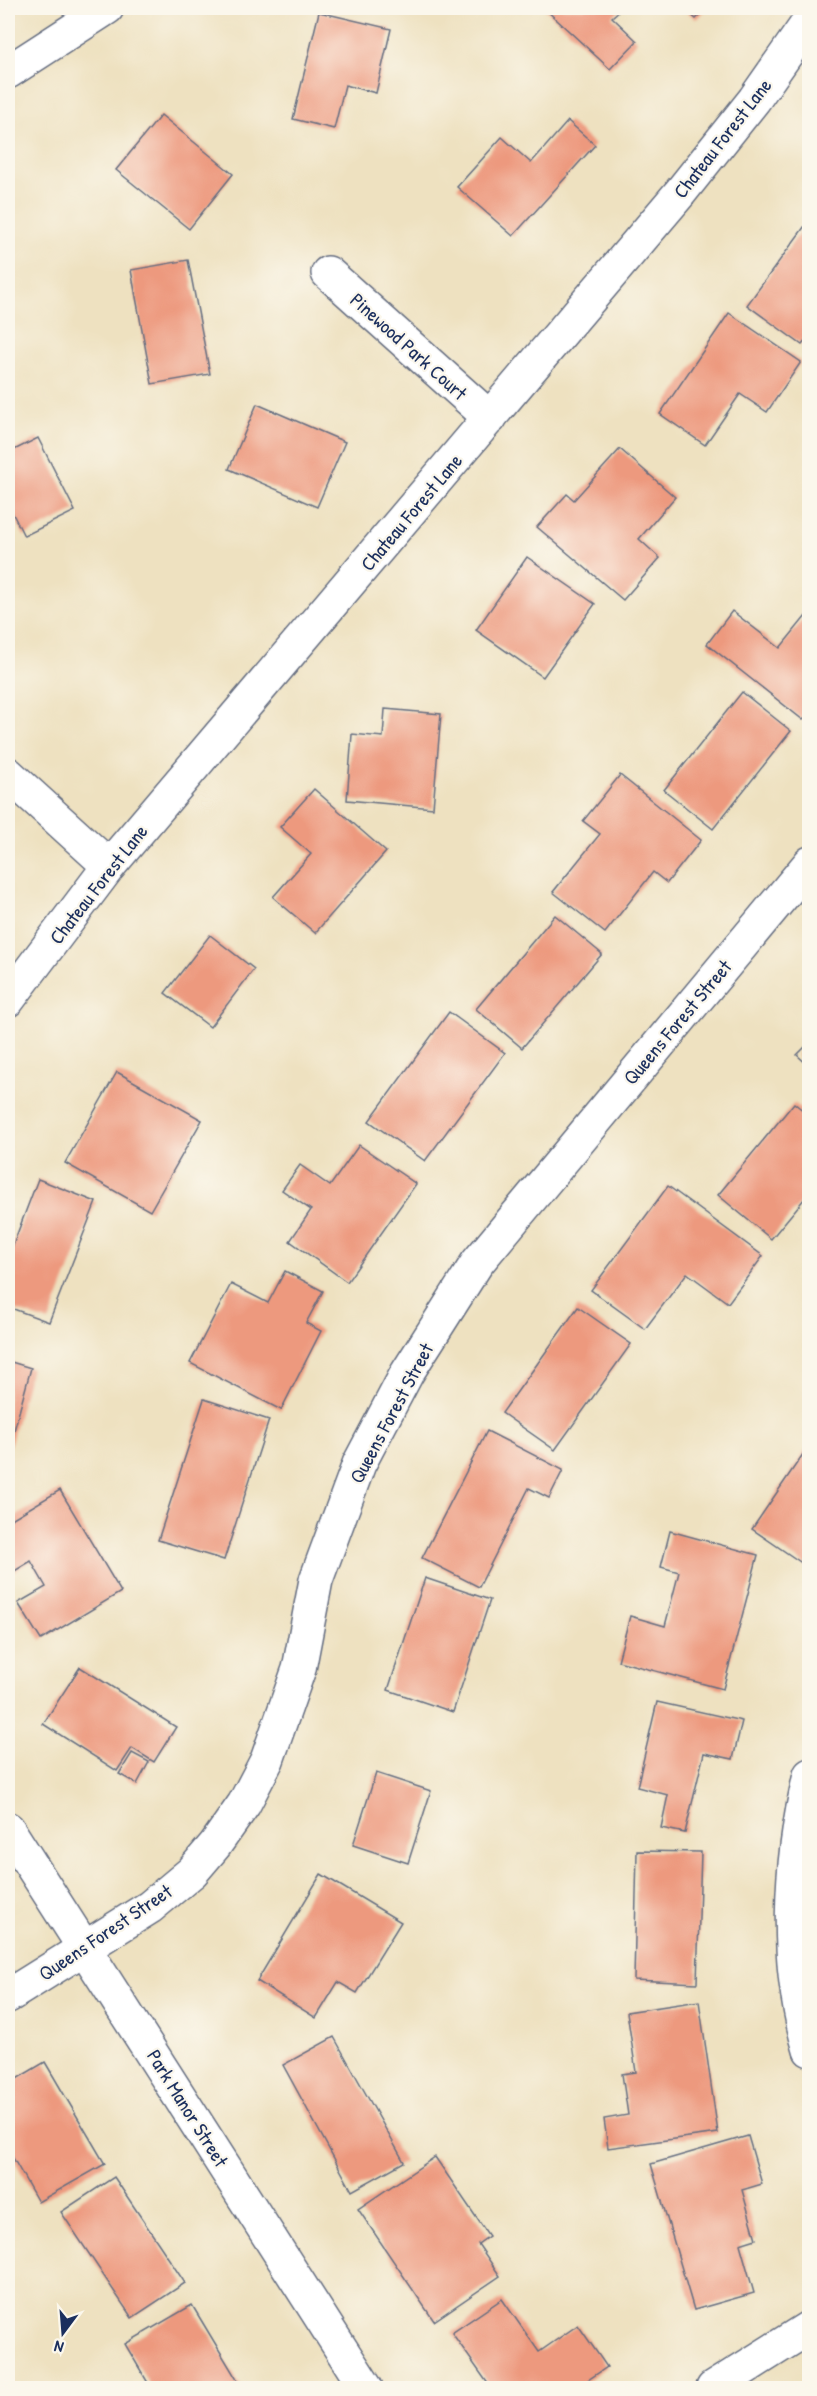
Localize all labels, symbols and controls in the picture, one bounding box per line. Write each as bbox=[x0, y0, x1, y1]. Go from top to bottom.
street label: Chateau Forest Lane bbox=[667, 72, 777, 204]
street label: Pinewood Park Court bbox=[345, 286, 474, 406]
street label: Chateau Forest Lane bbox=[354, 448, 468, 576]
street label: Chateau Forest Lane bbox=[43, 818, 153, 950]
street label: Queens Forest Street bbox=[617, 953, 738, 1090]
street label: Queens Forest Street bbox=[343, 1337, 440, 1488]
street label: Queens Forest Street bbox=[33, 1877, 178, 1987]
street label: Park Manor Street bbox=[141, 2044, 235, 2173]
north arrow bbox=[33, 2303, 93, 2363]
text: N bbox=[51, 2336, 66, 2359]

